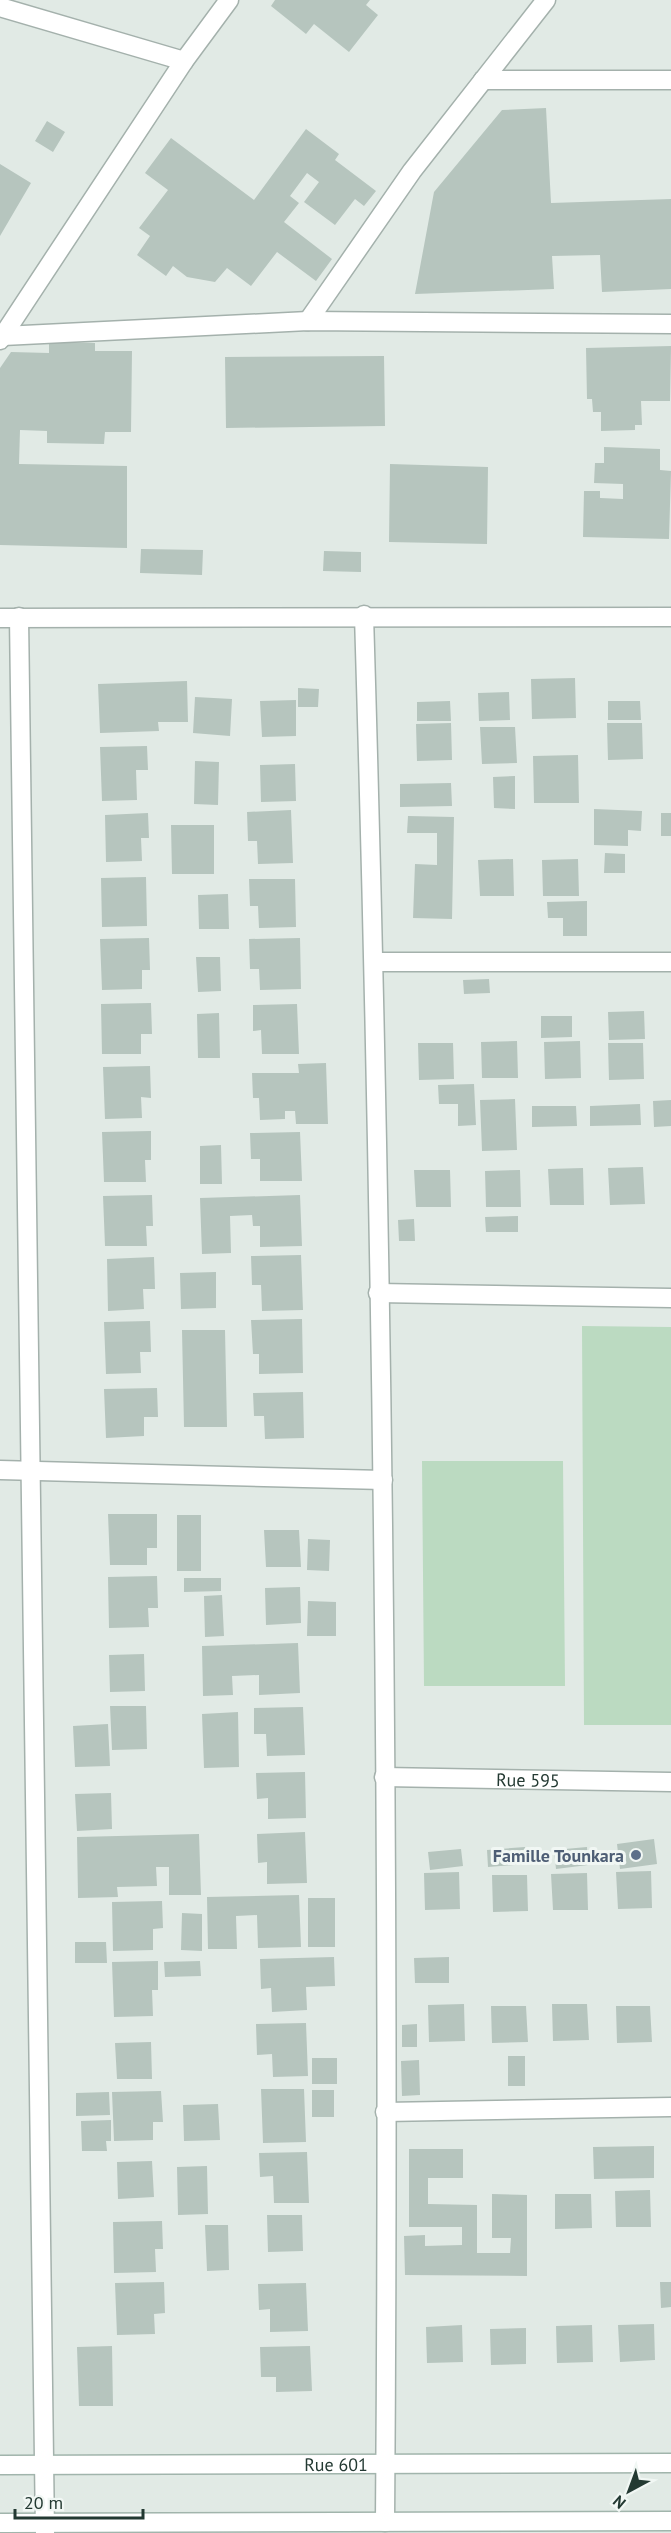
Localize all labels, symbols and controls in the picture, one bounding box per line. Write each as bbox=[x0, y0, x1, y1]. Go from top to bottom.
street label: Rue 595 bbox=[496, 1767, 560, 1792]
place label: Famille Tounkara bbox=[493, 1844, 624, 1867]
marker: Famille Tounkara bbox=[629, 1848, 643, 1862]
street label: Rue 601 bbox=[304, 2452, 368, 2476]
north arrow bbox=[599, 2461, 659, 2521]
scale bar bbox=[15, 2482, 142, 2520]
text: 20 m bbox=[24, 2491, 63, 2514]
text: N bbox=[609, 2491, 630, 2513]

